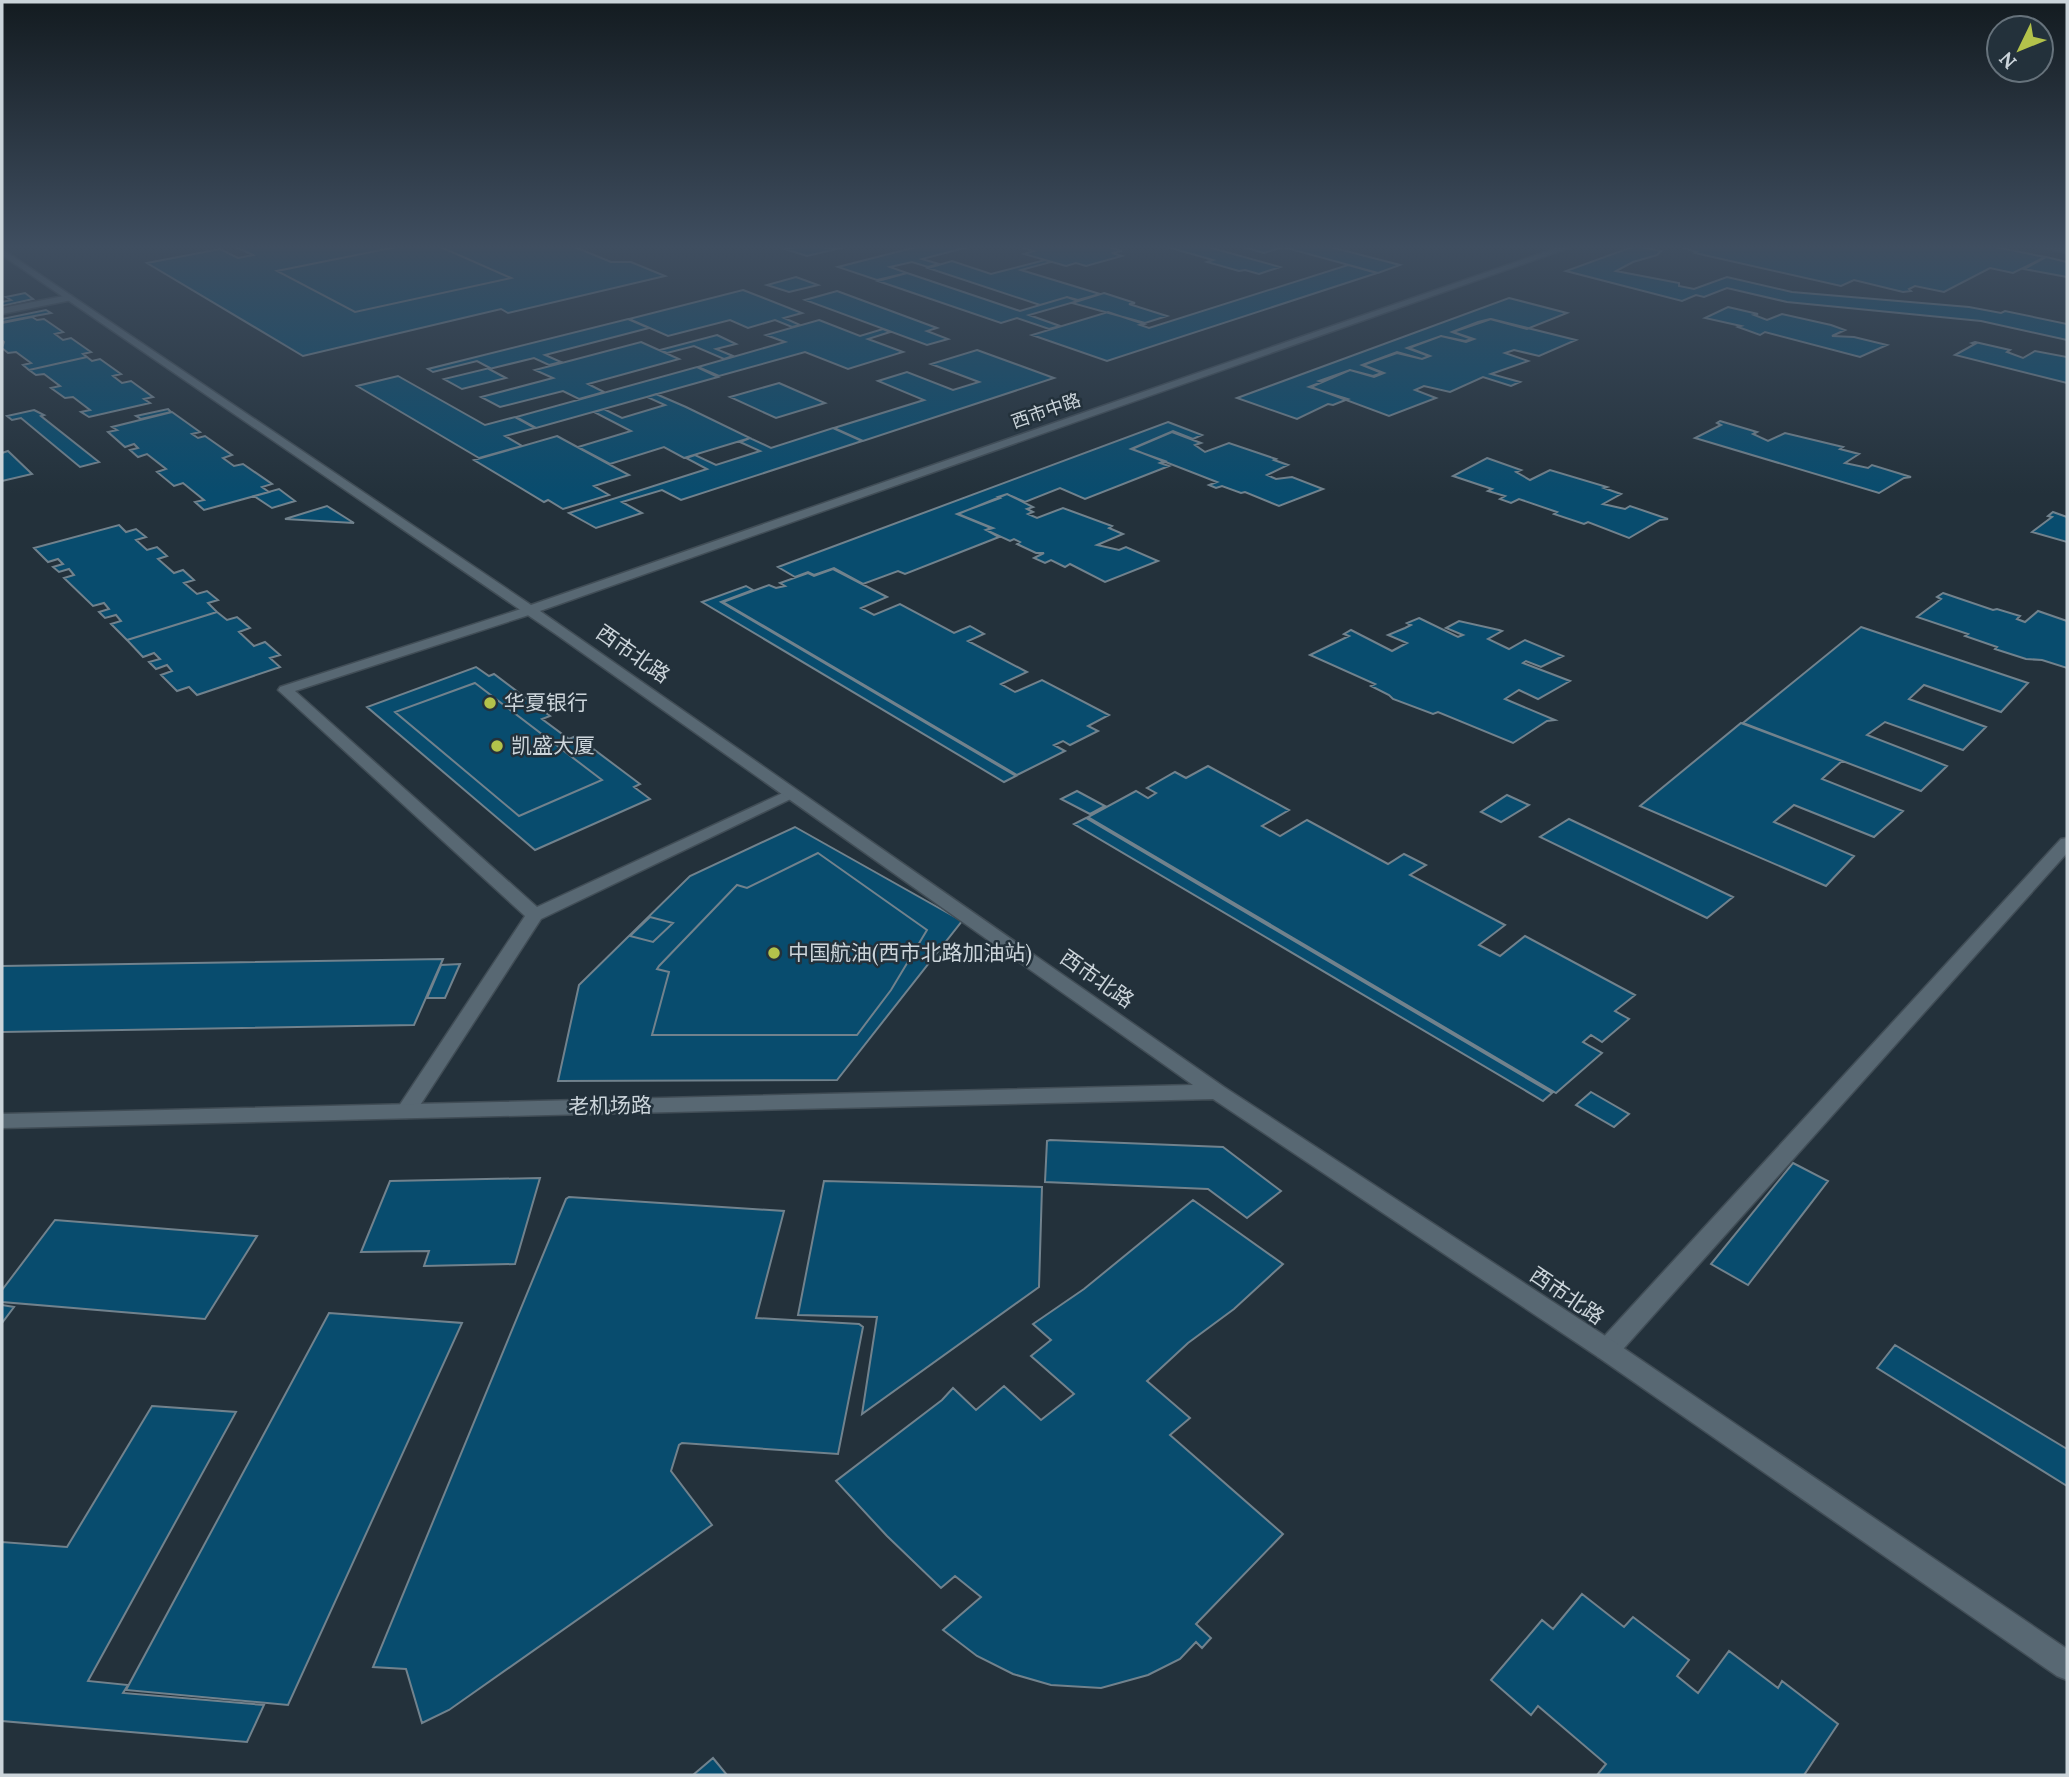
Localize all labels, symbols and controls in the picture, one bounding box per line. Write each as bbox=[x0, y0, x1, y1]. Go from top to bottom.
north arrow bbox=[1985, 14, 2055, 84]
text: N bbox=[1994, 47, 2021, 74]
street label: 西市中路 bbox=[1008, 388, 1084, 433]
street label: 西市北路 bbox=[591, 618, 675, 689]
place label: 华夏银行 bbox=[504, 689, 588, 716]
marker: 华夏银行 bbox=[482, 695, 498, 711]
place label: 凯盛大厦 bbox=[511, 732, 595, 759]
marker: 凯盛大厦 bbox=[489, 738, 505, 754]
place label: 中国航油(西市北路加油站) bbox=[788, 939, 1032, 966]
street label: 西市北路 bbox=[1055, 943, 1139, 1014]
marker: 中国航油(西市北路加油站) bbox=[766, 945, 782, 961]
street label: 老机场路 bbox=[568, 1091, 652, 1120]
street label: 西市北路 bbox=[1525, 1261, 1610, 1330]

